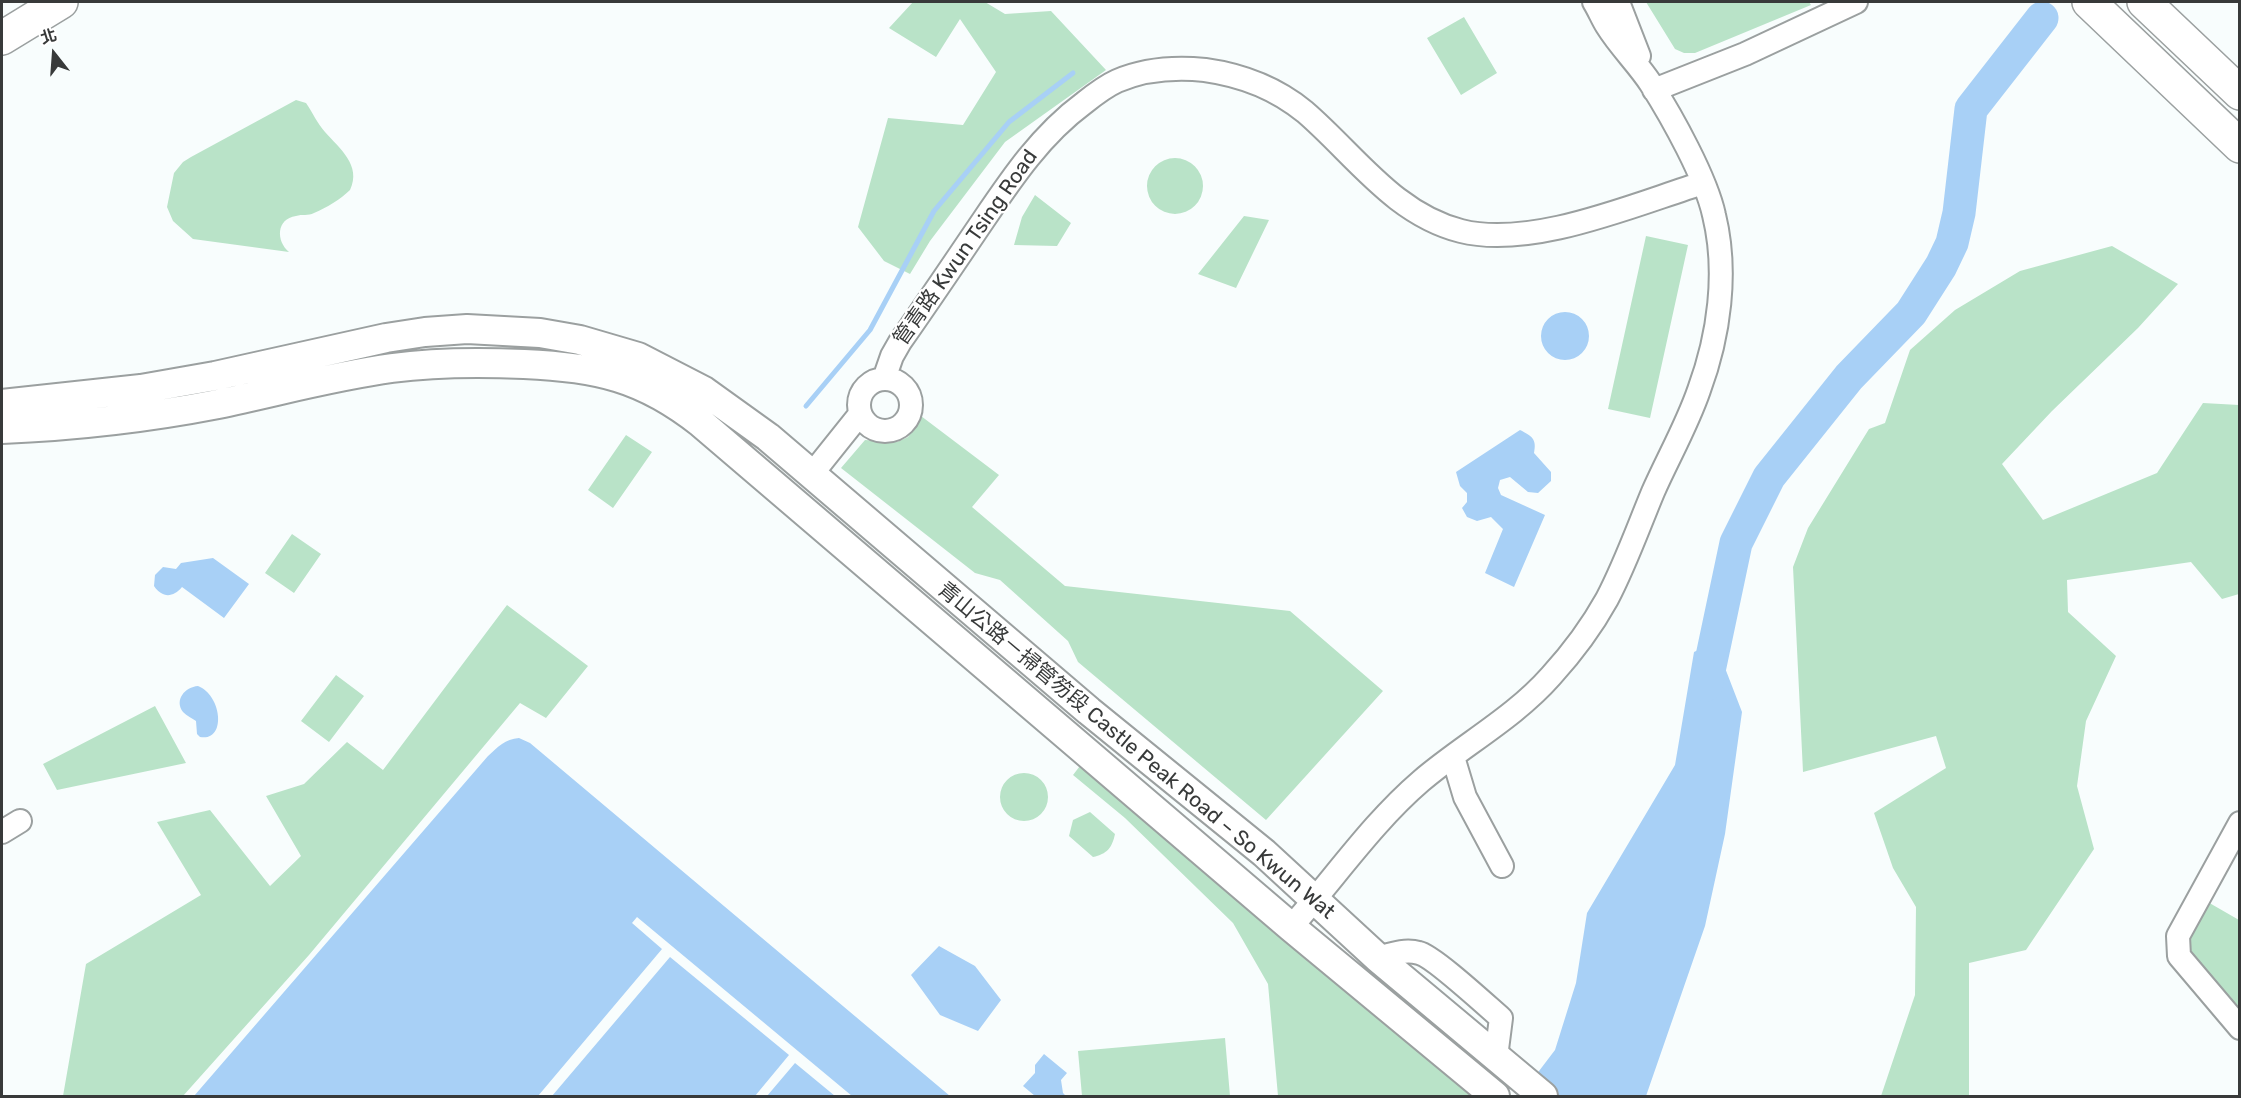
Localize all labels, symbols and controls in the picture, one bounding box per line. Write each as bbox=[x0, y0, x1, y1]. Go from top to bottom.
north arrow bbox=[24, 24, 84, 84]
text: 北 bbox=[38, 25, 59, 48]
street label: 管青路 Kwun Tsing Road bbox=[889, 145, 1043, 351]
street label: 青山公路－掃管笏段 Castle Peak Road – So Kwun Wat bbox=[932, 577, 1340, 925]

